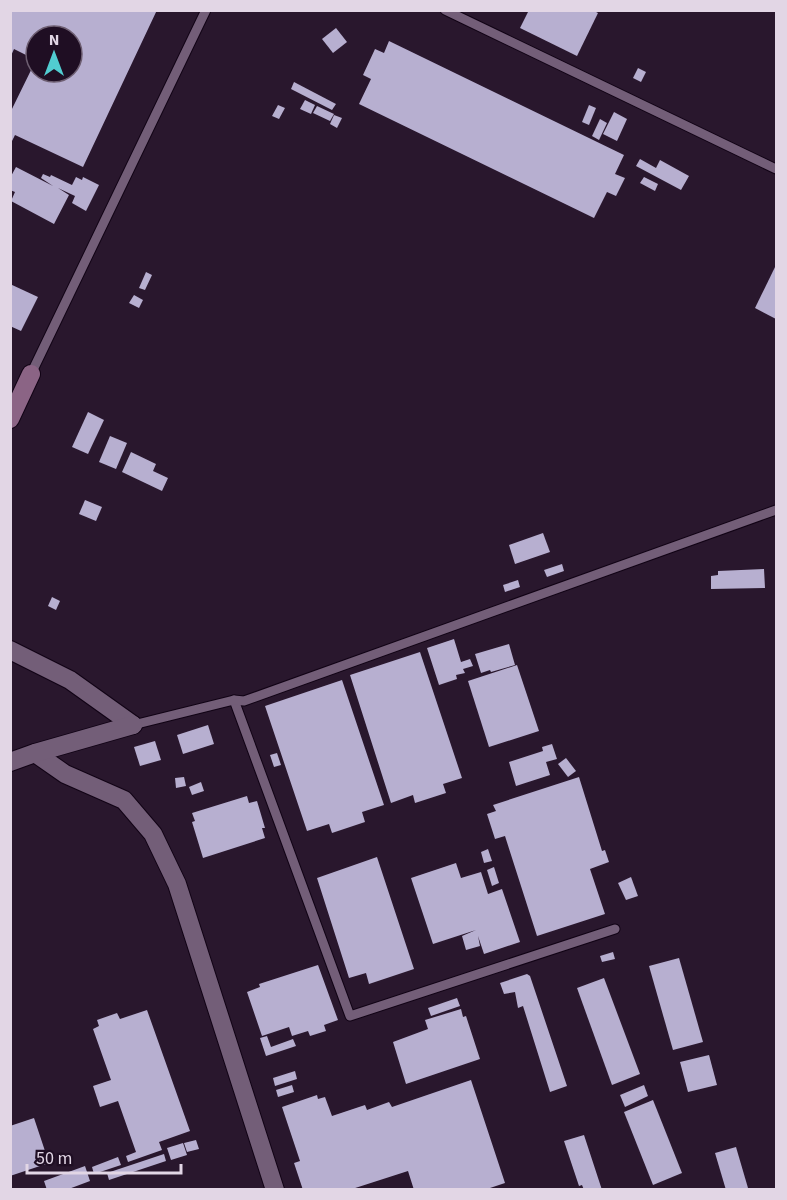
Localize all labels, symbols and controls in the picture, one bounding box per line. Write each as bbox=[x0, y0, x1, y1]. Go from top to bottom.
north arrow bbox=[24, 24, 84, 84]
text: N bbox=[49, 29, 59, 51]
scale bar bbox=[27, 1137, 182, 1175]
text: 50 m bbox=[36, 1146, 72, 1171]

